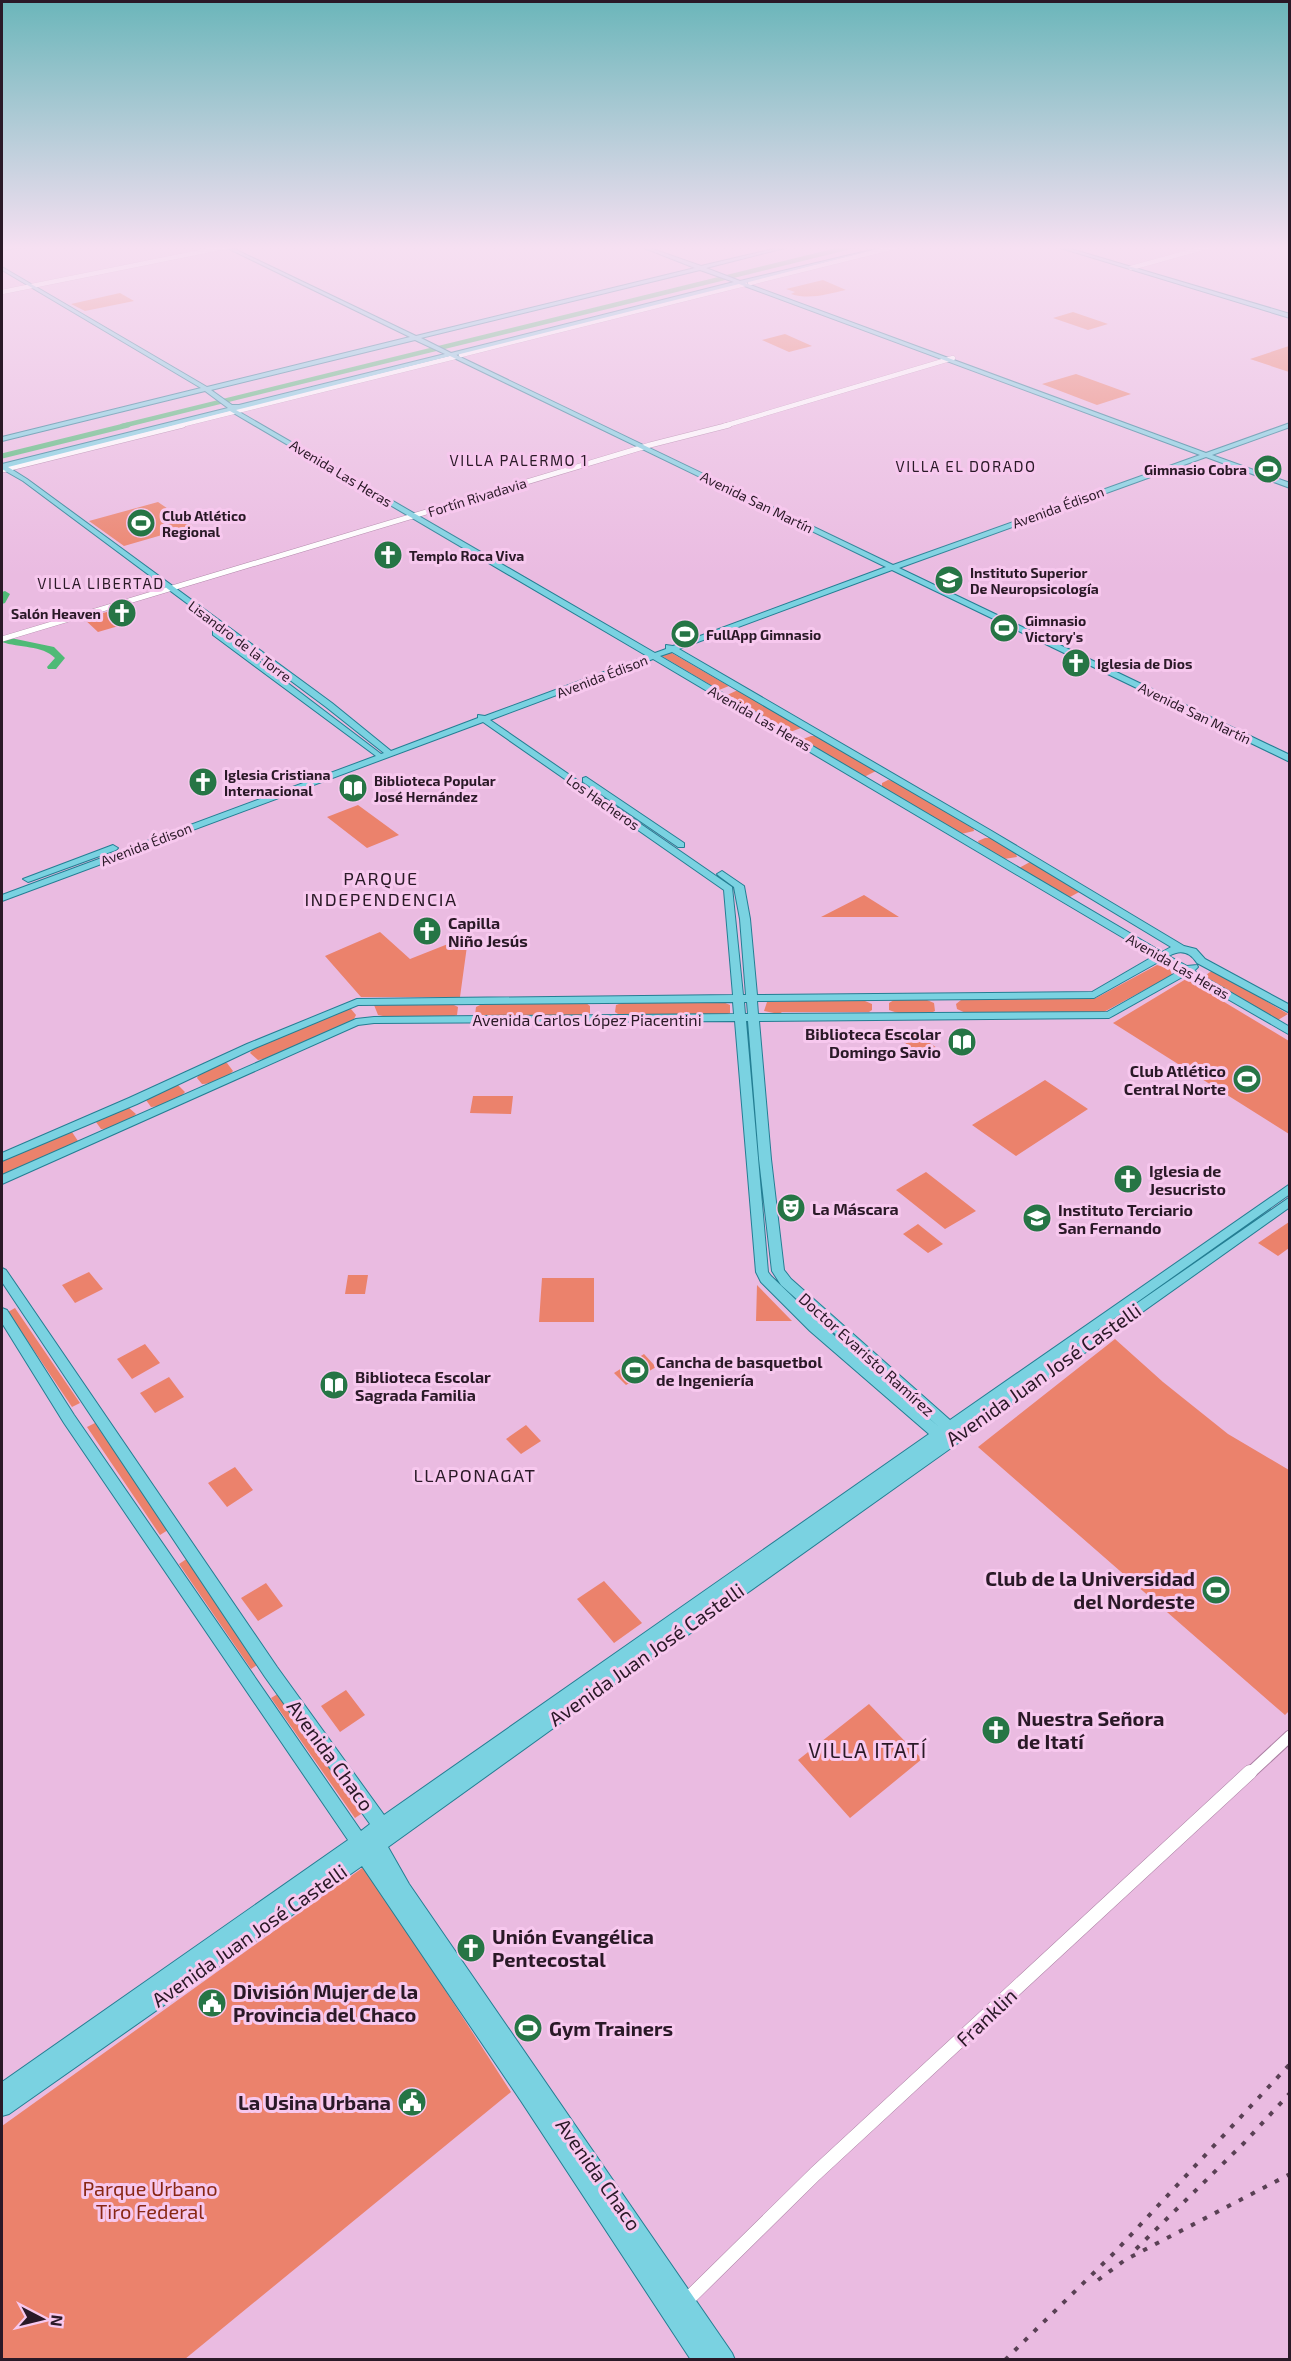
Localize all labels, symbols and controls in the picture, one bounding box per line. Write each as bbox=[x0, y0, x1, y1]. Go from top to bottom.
street label: Avenida Las Heras bbox=[287, 436, 395, 510]
district label: VILLA PALERMO 1 bbox=[450, 451, 588, 469]
sports icon: Gimnasio Cobra bbox=[1252, 453, 1284, 485]
district label: VILLA EL DORADO bbox=[896, 457, 1036, 475]
place label: Gimnasio Cobra bbox=[1144, 461, 1247, 478]
street label: Avenida San Martín bbox=[698, 467, 816, 537]
street label: Fortín Rivadavia bbox=[426, 474, 528, 520]
street label: Avenida Édison bbox=[1010, 483, 1106, 531]
sports icon: Club Atlético Regional bbox=[125, 507, 157, 539]
place label: Club Atlético Regional bbox=[162, 507, 246, 540]
church icon: Templo Roca Viva bbox=[372, 539, 404, 571]
place label: Templo Roca Viva bbox=[409, 547, 524, 564]
school or university icon: Instituto Superior De Neuropsicología bbox=[933, 564, 965, 596]
place label: Instituto Superior De Neuropsicología bbox=[970, 564, 1099, 597]
district label: VILLA LIBERTAD bbox=[37, 574, 165, 592]
church icon: Salón Heaven bbox=[106, 597, 138, 629]
street label: Lisandro de la Torre bbox=[185, 597, 295, 685]
place label: Salón Heaven bbox=[11, 605, 101, 622]
sports icon: Gimnasio Victory's bbox=[988, 612, 1020, 644]
place label: Gimnasio Victory's bbox=[1025, 612, 1086, 645]
sports icon: FullApp Gimnasio bbox=[669, 618, 701, 650]
place label: FullApp Gimnasio bbox=[706, 626, 821, 643]
church icon: Iglesia de Dios bbox=[1060, 647, 1092, 679]
street label: Avenida Édison bbox=[554, 651, 650, 701]
place label: Iglesia de Dios bbox=[1097, 655, 1192, 672]
street label: Avenida San Martín bbox=[1136, 678, 1254, 748]
street label: Avenida Las Heras bbox=[705, 682, 815, 754]
church icon: Iglesia Cristiana Internacional bbox=[187, 766, 219, 798]
place label: Iglesia Cristiana Internacional bbox=[224, 766, 331, 799]
street label: Los Hacheros bbox=[563, 771, 643, 833]
library icon: Biblioteca Popular José Hernández bbox=[337, 772, 369, 804]
place label: Biblioteca Popular José Hernández bbox=[374, 772, 496, 805]
street label: Avenida Édison bbox=[98, 819, 194, 869]
district label: PARQUE INDEPENDENCIA bbox=[304, 867, 458, 910]
place label: Capilla Niño Jesús bbox=[448, 913, 528, 950]
church icon: Capilla Niño Jesús bbox=[411, 915, 443, 947]
street label: Avenida Las Heras bbox=[1123, 930, 1233, 1002]
street label: Avenida Carlos López Piacentini bbox=[472, 1010, 702, 1029]
place label: Biblioteca Escolar Domingo Savio bbox=[805, 1024, 941, 1061]
library icon: Biblioteca Escolar Domingo Savio bbox=[946, 1026, 978, 1058]
place label: Club Atlético Central Norte bbox=[1124, 1061, 1226, 1098]
sports icon: Club Atlético Central Norte bbox=[1231, 1063, 1263, 1095]
place label: Iglesia de Jesucristo bbox=[1149, 1161, 1226, 1198]
church icon: Iglesia de Jesucristo bbox=[1112, 1163, 1144, 1195]
theatre icon: La Máscara bbox=[775, 1192, 807, 1224]
place label: La Máscara bbox=[812, 1199, 899, 1218]
place label: Instituto Terciario San Fernando bbox=[1058, 1200, 1193, 1237]
school or university icon: Instituto Terciario San Fernando bbox=[1021, 1202, 1053, 1234]
street label: Doctor Evaristo Ramírez bbox=[795, 1288, 939, 1420]
street label: Avenida Juan José Castelli bbox=[941, 1298, 1145, 1450]
place label: Cancha de basquetbol de Ingeniería bbox=[656, 1352, 823, 1389]
sports icon: Cancha de basquetbol de Ingeniería bbox=[619, 1354, 651, 1386]
place label: Biblioteca Escolar Sagrada Familia bbox=[355, 1367, 491, 1404]
library icon: Biblioteca Escolar Sagrada Familia bbox=[318, 1369, 350, 1401]
district label: LLAPONAGAT bbox=[413, 1464, 537, 1486]
place label: Club de la Universidad del Nordeste bbox=[985, 1566, 1195, 1613]
sports icon: Club de la Universidad del Nordeste bbox=[1200, 1574, 1232, 1606]
street label: Avenida Juan José Castelli bbox=[544, 1578, 748, 1730]
street label: Avenida Chaco bbox=[283, 1695, 379, 1815]
place label: Nuestra Señora de Itatí bbox=[1017, 1706, 1164, 1753]
church icon: Nuestra Señora de Itatí bbox=[980, 1714, 1012, 1746]
district label: VILLA ITATÍ bbox=[808, 1737, 928, 1762]
street label: Avenida Juan José Castelli bbox=[147, 1859, 351, 2011]
place label: Unión Evangélica Pentecostal bbox=[492, 1924, 654, 1971]
church icon: Unión Evangélica Pentecostal bbox=[455, 1932, 487, 1964]
place label: División Mujer de la Provincia del Chaco bbox=[233, 1979, 418, 2026]
street label: Franklin bbox=[951, 1983, 1021, 2051]
public building icon: División Mujer de la Provincia del Chaco bbox=[196, 1987, 228, 2019]
sports icon: Gym Trainers bbox=[512, 2012, 544, 2044]
place label: Gym Trainers bbox=[549, 2016, 673, 2041]
public building icon: La Usina Urbana bbox=[396, 2086, 428, 2118]
place label: La Usina Urbana bbox=[238, 2090, 391, 2114]
street label: Avenida Chaco bbox=[551, 2113, 647, 2235]
park label: Parque Urbano Tiro Federal bbox=[82, 2176, 218, 2223]
north arrow bbox=[12, 2289, 72, 2349]
text: N bbox=[47, 2314, 68, 2328]

